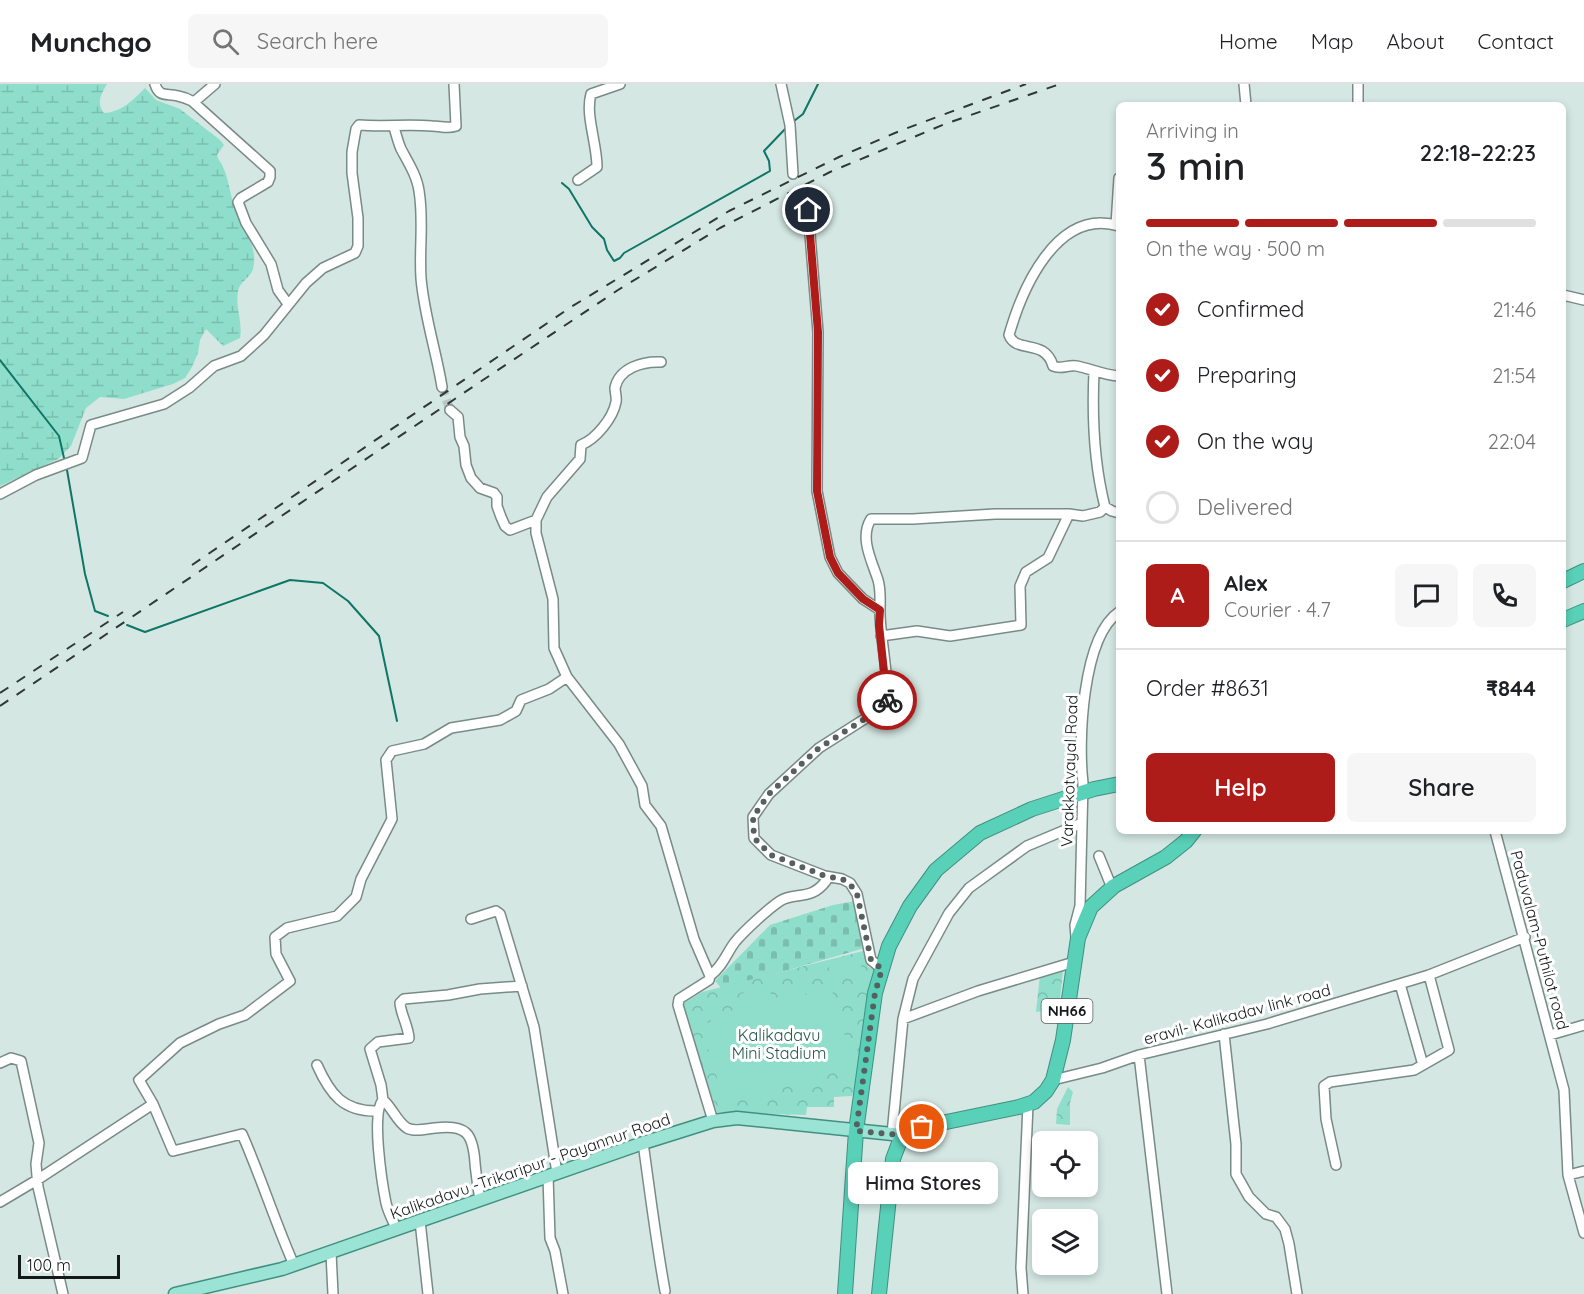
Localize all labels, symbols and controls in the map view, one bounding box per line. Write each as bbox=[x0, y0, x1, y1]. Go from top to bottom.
search box bbox=[188, 14, 608, 68]
text: Munchgo bbox=[30, 24, 152, 59]
icon: search bbox=[209, 25, 242, 58]
text: Search here bbox=[257, 27, 378, 55]
text: Home bbox=[1219, 28, 1278, 54]
text: Map bbox=[1311, 28, 1354, 54]
text: About bbox=[1387, 28, 1445, 54]
text: Contact bbox=[1478, 28, 1554, 54]
text: Arriving in bbox=[1146, 118, 1239, 143]
text: 22:18–22:23 bbox=[1420, 139, 1536, 167]
text: 3 min bbox=[1146, 141, 1245, 190]
pin bbox=[782, 184, 833, 235]
icon: home bbox=[791, 193, 824, 226]
text: On the way · 500 m bbox=[1146, 236, 1325, 261]
icon: check bbox=[1146, 293, 1179, 326]
text: Confirmed bbox=[1197, 295, 1304, 323]
text: 21:46 bbox=[1492, 297, 1536, 322]
icon: check bbox=[1146, 359, 1179, 392]
text: Preparing bbox=[1197, 361, 1297, 389]
text: 21:54 bbox=[1492, 363, 1536, 388]
icon: check bbox=[1146, 425, 1179, 458]
text: On the way bbox=[1197, 427, 1313, 455]
text: 22:04 bbox=[1488, 429, 1536, 454]
text: Delivered bbox=[1197, 493, 1293, 521]
button: chat bbox=[1395, 564, 1458, 627]
button: phone bbox=[1473, 564, 1536, 627]
text: Alex bbox=[1224, 569, 1267, 597]
text: A bbox=[1170, 581, 1185, 609]
text: Courier · 4.7 bbox=[1224, 597, 1331, 622]
courier bbox=[857, 670, 917, 730]
text: Order #8631 bbox=[1146, 674, 1269, 702]
text: ₹844 bbox=[1486, 674, 1536, 702]
icon: bike bbox=[871, 684, 904, 717]
street label: Varakkotvayal Road bbox=[1056, 695, 1082, 847]
button: Help bbox=[1146, 753, 1335, 822]
button: Share bbox=[1347, 753, 1536, 822]
street label: Paduvalam-Puthilot road bbox=[1506, 848, 1574, 1032]
street label: eravil- Kalikadav link road bbox=[1141, 979, 1333, 1049]
road number: NH66 bbox=[1042, 999, 1092, 1023]
park label: Kalikadavu Mini Stadium bbox=[732, 1025, 826, 1063]
pin bbox=[896, 1101, 947, 1152]
street label: Kalikadavu -Trikaripur - Payannur Road bbox=[387, 1109, 673, 1223]
icon: bag bbox=[905, 1110, 938, 1143]
map controls bbox=[1032, 1131, 1098, 1275]
button: locate bbox=[1032, 1131, 1098, 1197]
callout: Hima Stores bbox=[847, 1163, 997, 1205]
text: Hima Stores bbox=[865, 1170, 981, 1195]
button: layers bbox=[1032, 1209, 1098, 1275]
scale bar bbox=[18, 1252, 120, 1280]
text: 100 m bbox=[27, 1255, 71, 1275]

